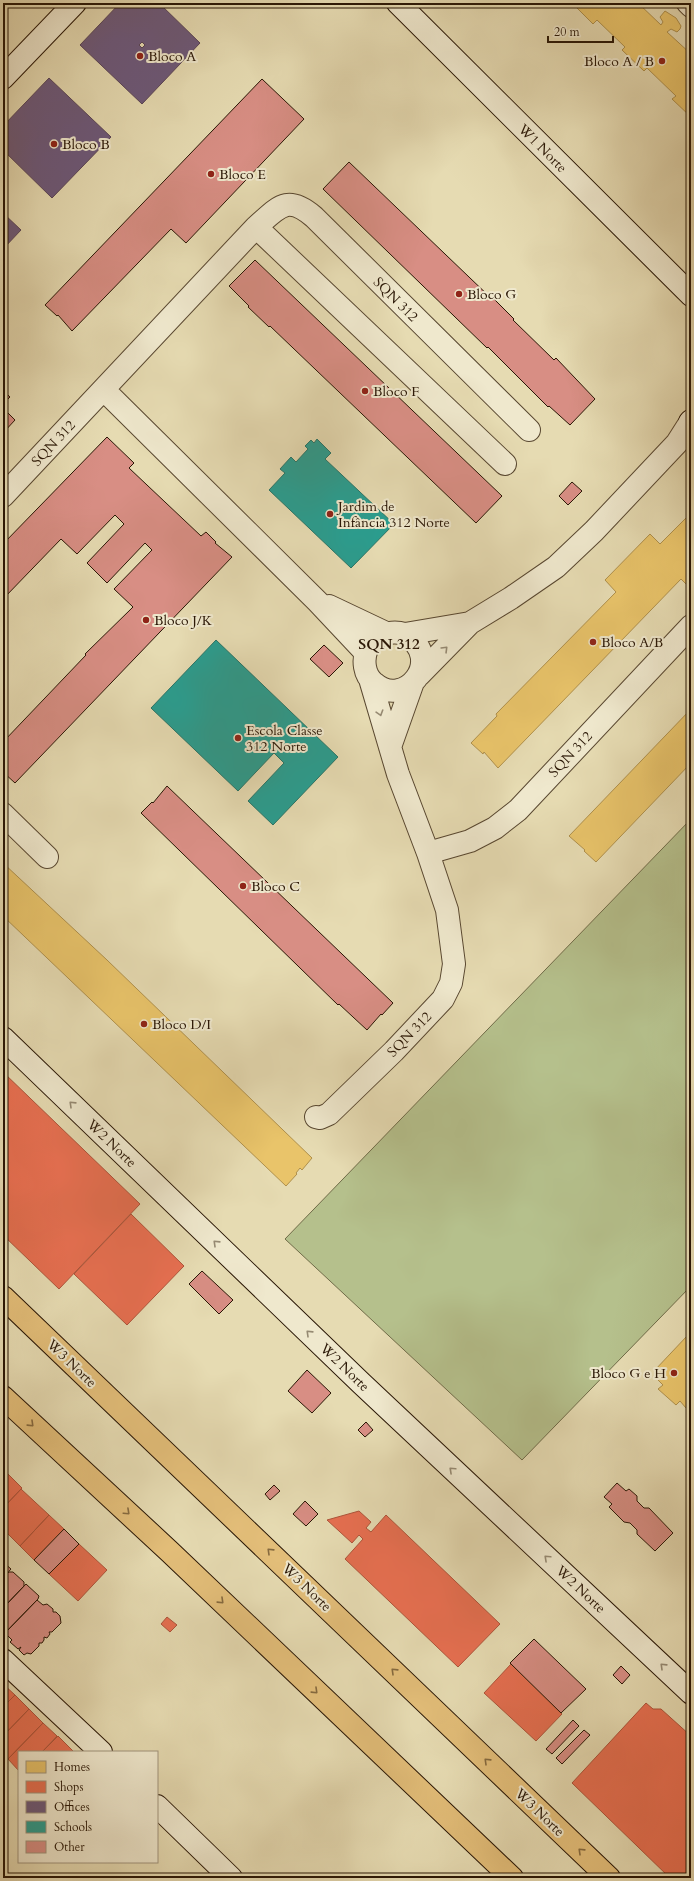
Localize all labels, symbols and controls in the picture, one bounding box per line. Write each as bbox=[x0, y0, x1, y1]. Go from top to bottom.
scale bar bbox=[548, 18, 613, 44]
text: 20 m bbox=[554, 24, 581, 40]
place label: Bloco A bbox=[148, 47, 196, 66]
marker: Bloco A bbox=[135, 51, 145, 61]
place label: Bloco A / B bbox=[584, 52, 654, 71]
marker: Bloco A / B bbox=[657, 56, 667, 66]
street label: W1 Norte bbox=[513, 119, 571, 177]
place label: Bloco B bbox=[62, 135, 110, 154]
marker: Bloco B bbox=[49, 139, 59, 149]
place label: Bloco E bbox=[219, 165, 266, 184]
marker: Bloco E bbox=[206, 169, 216, 179]
street label: SQN 312 bbox=[369, 273, 422, 326]
place label: Bloco G bbox=[467, 285, 516, 304]
marker: Bloco G bbox=[454, 289, 464, 299]
place label: Bloco F bbox=[373, 382, 419, 401]
marker: Bloco F bbox=[360, 386, 370, 396]
street label: SQN 312 bbox=[27, 416, 80, 470]
place label: Jardim de Infância 312 Norte bbox=[336, 497, 450, 532]
marker: Jardim de Infância 312 Norte bbox=[325, 509, 335, 519]
place label: Bloco J/K bbox=[154, 611, 213, 630]
marker: Bloco J/K bbox=[141, 615, 151, 625]
place label: Bloco A/B bbox=[601, 633, 663, 652]
district label: SQN 312 bbox=[358, 634, 420, 654]
marker: Bloco A/B bbox=[588, 637, 598, 647]
one-way arrow bbox=[440, 646, 448, 654]
one-way arrow bbox=[375, 710, 384, 717]
place label: Escola Classe 312 Norte bbox=[246, 721, 323, 756]
street label: SQN 312 bbox=[544, 727, 597, 781]
marker: Escola Classe 312 Norte bbox=[233, 733, 243, 743]
place label: Bloco C bbox=[251, 877, 300, 896]
marker: Bloco C bbox=[238, 881, 248, 891]
street label: SQN 312 bbox=[383, 1007, 436, 1061]
place label: Bloco D/I bbox=[152, 1015, 211, 1034]
marker: Bloco D/I bbox=[139, 1019, 149, 1029]
one-way arrow bbox=[69, 1101, 77, 1109]
street label: W2 Norte bbox=[82, 1114, 140, 1172]
one-way arrow bbox=[213, 1240, 221, 1248]
one-way arrow bbox=[306, 1330, 314, 1338]
street label: W3 Norte bbox=[42, 1334, 100, 1392]
street label: W2 Norte bbox=[315, 1338, 373, 1396]
place label: Bloco G e H bbox=[591, 1364, 666, 1383]
marker: Bloco G e H bbox=[669, 1368, 679, 1378]
one-way arrow bbox=[26, 1419, 34, 1427]
one-way arrow bbox=[449, 1467, 457, 1474]
one-way arrow bbox=[122, 1507, 129, 1514]
one-way arrow bbox=[267, 1548, 275, 1556]
one-way arrow bbox=[545, 1556, 552, 1563]
street label: W3 Norte bbox=[277, 1558, 335, 1616]
street label: W2 Norte bbox=[551, 1561, 610, 1617]
one-way arrow bbox=[216, 1596, 224, 1604]
one-way arrow bbox=[660, 1663, 668, 1671]
one-way arrow bbox=[391, 1668, 398, 1675]
one-way arrow bbox=[310, 1686, 318, 1694]
legend bbox=[18, 1751, 158, 1863]
one-way arrow bbox=[484, 1758, 492, 1766]
text: Homes bbox=[54, 1759, 90, 1775]
text: Shops bbox=[54, 1779, 83, 1795]
street label: W3 Norte bbox=[510, 1783, 568, 1841]
text: Offices bbox=[54, 1799, 90, 1815]
text: Schools bbox=[54, 1819, 92, 1835]
text: Other bbox=[54, 1839, 85, 1855]
one-way arrow bbox=[578, 1848, 586, 1856]

